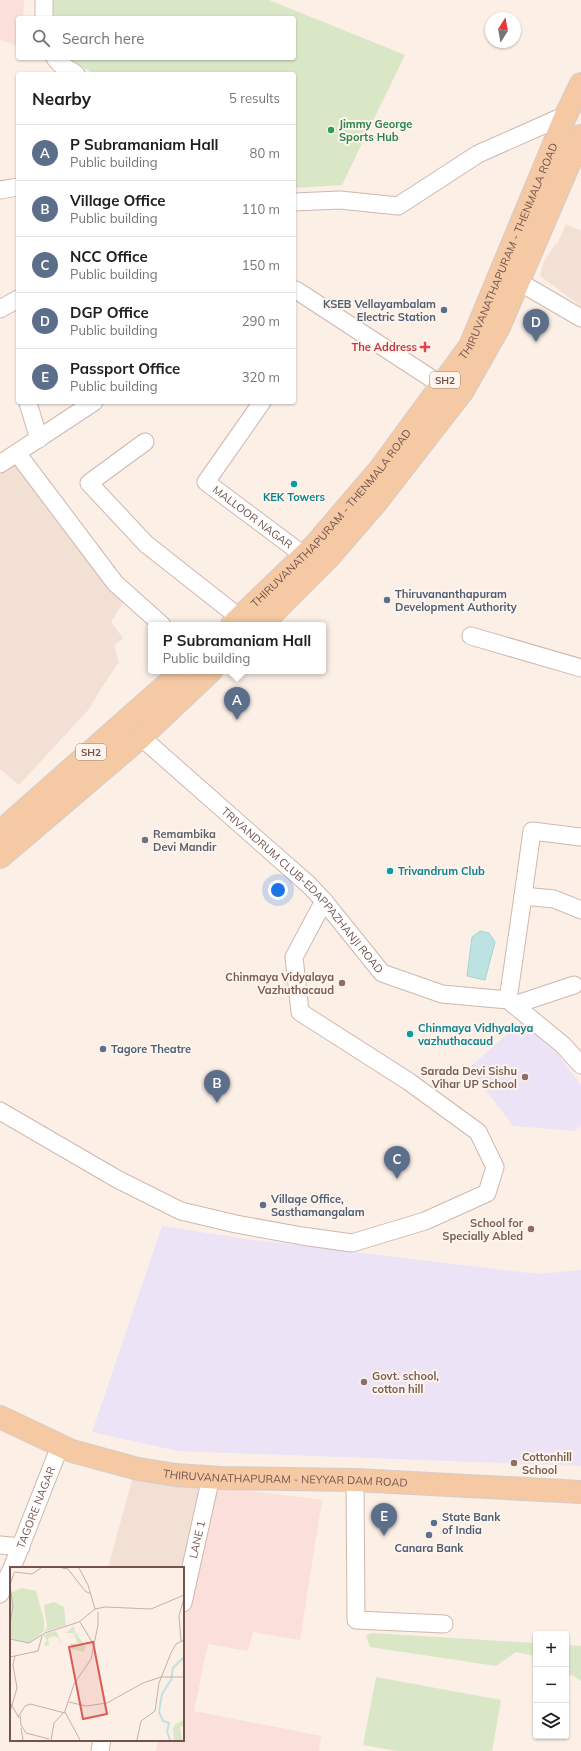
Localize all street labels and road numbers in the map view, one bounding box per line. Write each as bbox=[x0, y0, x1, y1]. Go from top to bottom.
street label: THIRUVANATHAPURAM - THENMALA ROAD bbox=[453, 140, 561, 360]
road number: SH2 bbox=[430, 372, 460, 388]
street label: THIRUVANATHAPURAM - THENMALA ROAD bbox=[248, 426, 414, 610]
street label: MALLOOR NAGAR bbox=[210, 482, 296, 552]
road number: SH2 bbox=[76, 744, 106, 760]
street label: TRIVANDRUM CLUB-EDAPPAZHANJI ROAD bbox=[218, 804, 386, 976]
street label: TAGORE NAGAR bbox=[13, 1464, 58, 1551]
street label: THIRUVANATHAPURAM - NEYYAR DAM ROAD bbox=[162, 1466, 408, 1490]
street label: LANE 1 bbox=[186, 1519, 208, 1560]

